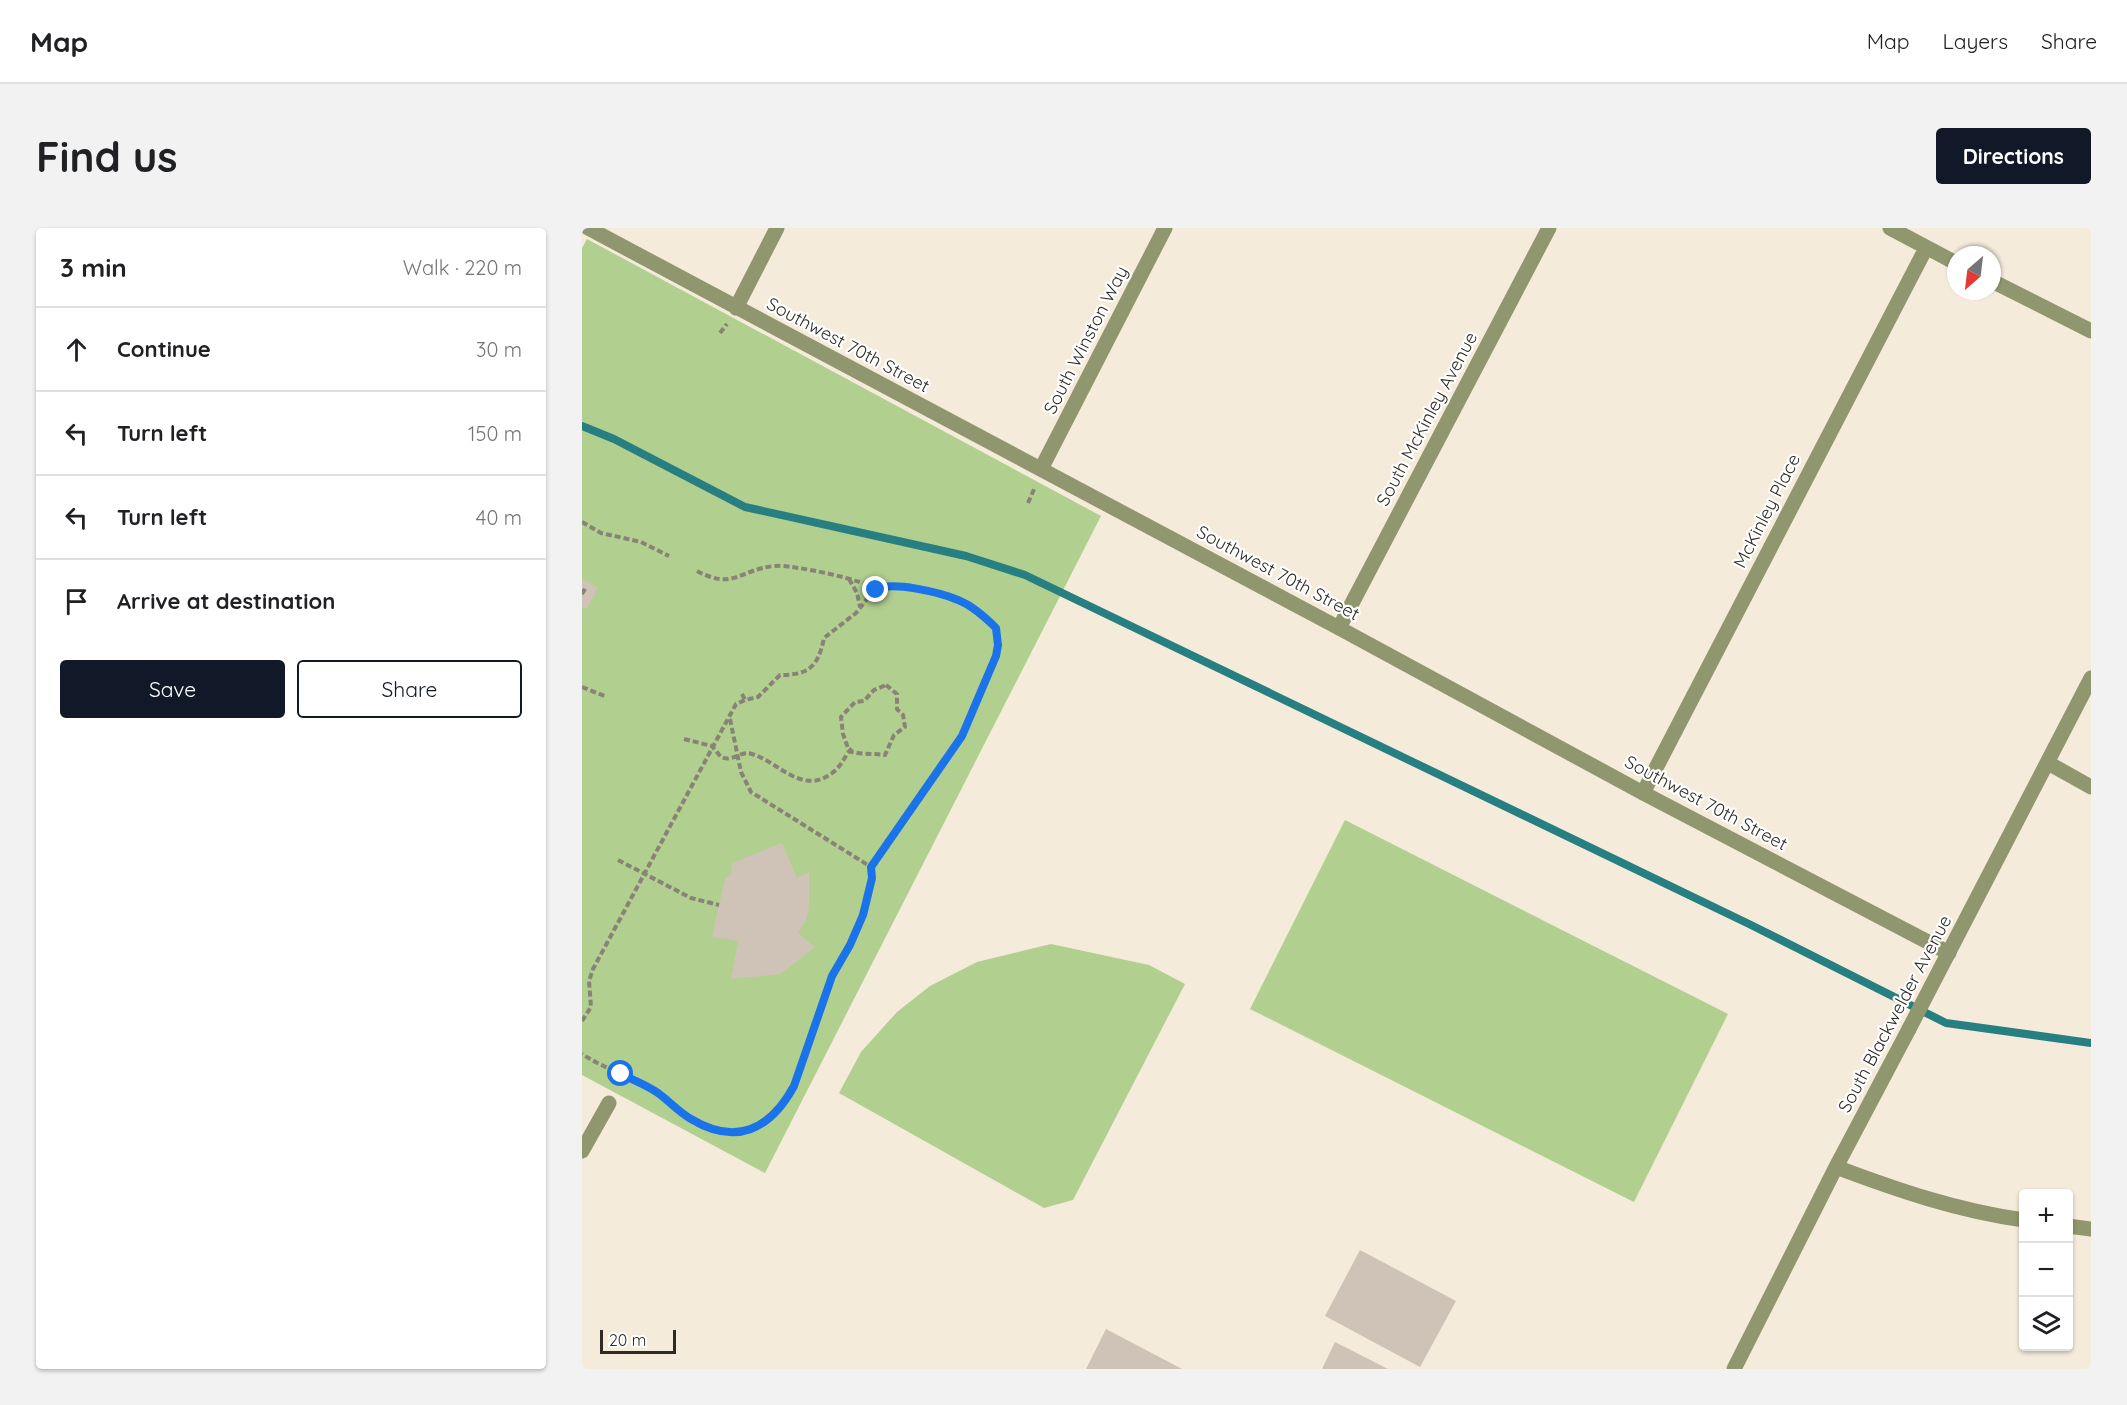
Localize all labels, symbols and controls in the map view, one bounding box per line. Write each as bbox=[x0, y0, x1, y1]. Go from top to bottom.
text: Map bbox=[30, 24, 88, 59]
text: Map bbox=[1867, 28, 1910, 54]
text: Layers bbox=[1943, 28, 2008, 54]
text: Share bbox=[2041, 28, 2097, 54]
button: Directions bbox=[1936, 128, 2091, 184]
text: Find us bbox=[36, 130, 178, 183]
north arrow bbox=[1947, 246, 2001, 300]
text: 3 min bbox=[60, 251, 127, 284]
text: Walk · 220 m bbox=[403, 255, 522, 280]
street label: South Winston Way bbox=[1038, 262, 1133, 418]
street label: Southwest 70th Street bbox=[763, 292, 934, 397]
street label: South McKinley Avenue bbox=[1371, 328, 1482, 510]
icon: ahead bbox=[60, 333, 93, 366]
text: Continue bbox=[117, 335, 211, 363]
text: 30 m bbox=[476, 337, 522, 362]
icon: left bbox=[60, 417, 93, 450]
text: Turn left bbox=[117, 419, 207, 447]
text: 150 m bbox=[468, 421, 522, 446]
street label: McKinley Place bbox=[1728, 450, 1805, 572]
icon: left bbox=[60, 501, 93, 534]
text: Turn left bbox=[117, 503, 207, 531]
text: 40 m bbox=[476, 505, 522, 530]
street label: Southwest 70th Street bbox=[1193, 520, 1364, 625]
route end bbox=[862, 576, 888, 602]
icon: arrive bbox=[60, 585, 93, 618]
text: Arrive at destination bbox=[117, 587, 335, 615]
button: Save bbox=[60, 660, 285, 718]
button: Share bbox=[297, 660, 522, 718]
street label: Southwest 70th Street bbox=[1621, 750, 1792, 855]
street label: South Blackwelder Avenue bbox=[1833, 911, 1956, 1116]
route start bbox=[607, 1060, 633, 1086]
map controls bbox=[2019, 1189, 2073, 1351]
button: + bbox=[2019, 1189, 2073, 1243]
button: − bbox=[2019, 1243, 2073, 1297]
button: layers bbox=[2019, 1297, 2073, 1351]
scale bar bbox=[600, 1327, 676, 1354]
text: 20 m bbox=[609, 1330, 646, 1350]

